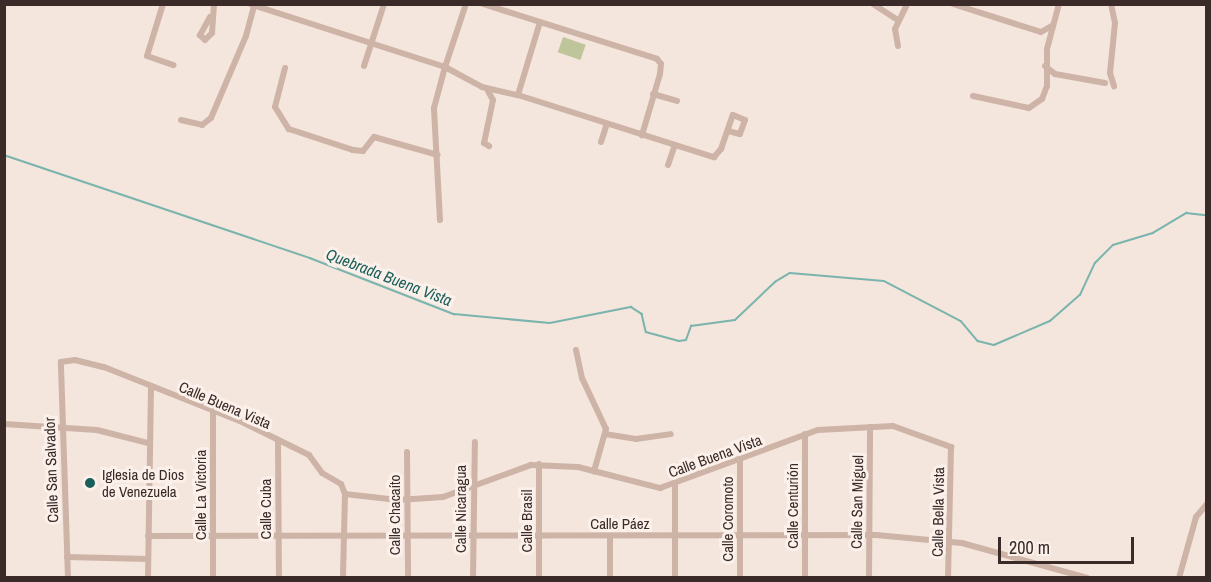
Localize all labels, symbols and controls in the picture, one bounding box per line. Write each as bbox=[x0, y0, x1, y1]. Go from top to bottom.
water label: Quebrada Buena Vista bbox=[323, 244, 455, 310]
street label: Calle Buena Vista bbox=[176, 378, 274, 432]
street label: Calle San Salvador bbox=[40, 417, 62, 523]
street label: Calle Buena Vista bbox=[666, 431, 764, 481]
street label: Calle La Victoria bbox=[192, 450, 210, 540]
street label: Calle San Miguel bbox=[847, 455, 867, 549]
street label: Calle Centurión bbox=[784, 463, 802, 549]
place label: Iglesia de Dios de Venezuela bbox=[102, 465, 184, 500]
street label: Calle Nicaragua bbox=[452, 465, 470, 553]
street label: Calle Bella Vista bbox=[928, 467, 948, 557]
street label: Calle Chacaíto bbox=[386, 475, 404, 555]
marker: Iglesia de Dios de Venezuela bbox=[83, 476, 97, 490]
street label: Calle Coromoto bbox=[719, 476, 737, 562]
street label: Calle Cuba bbox=[257, 479, 275, 539]
street label: Calle Brasil bbox=[518, 490, 536, 552]
street label: Calle Páez bbox=[590, 515, 650, 533]
scale bar bbox=[1001, 525, 1138, 563]
text: 200 m bbox=[1009, 535, 1050, 560]

